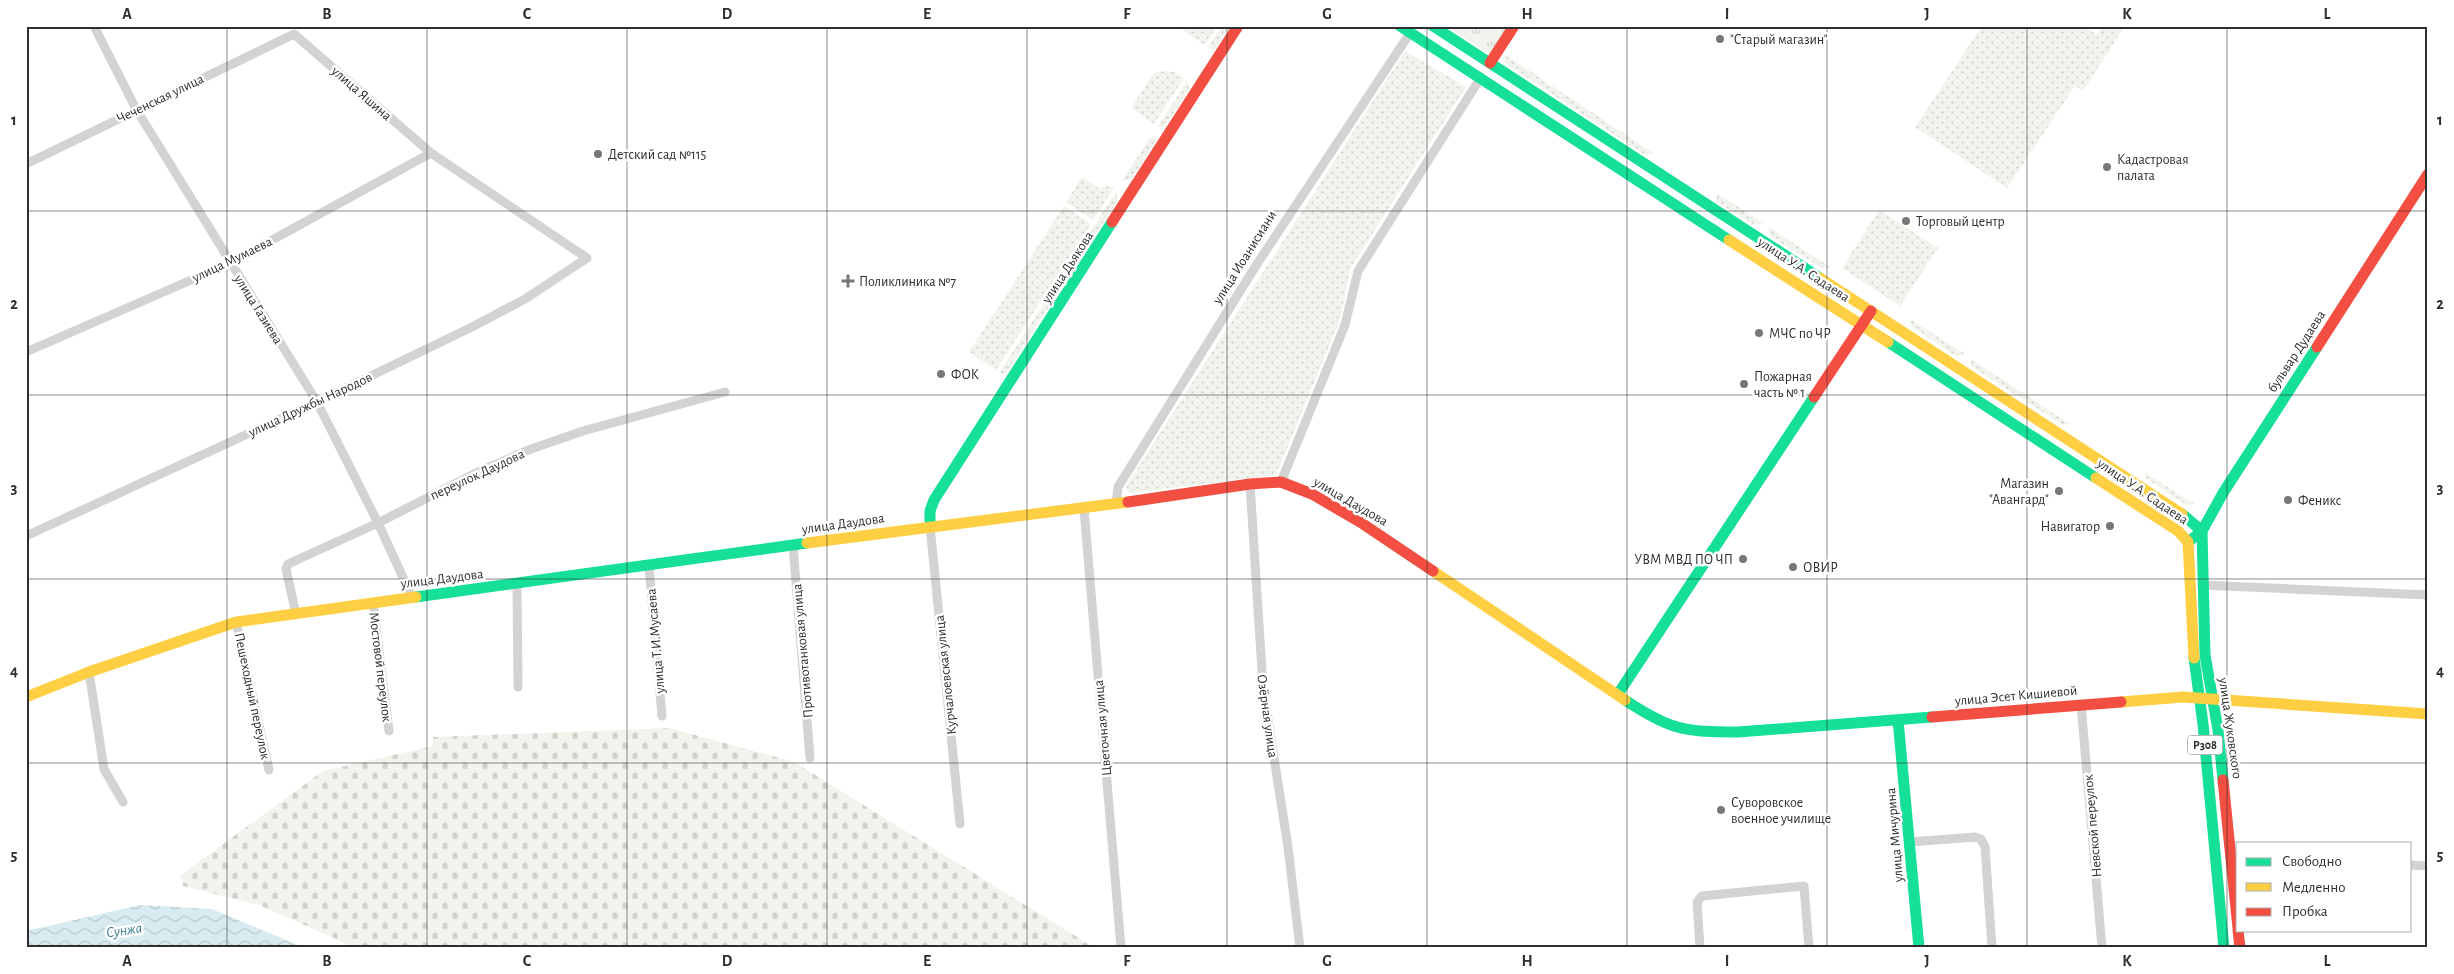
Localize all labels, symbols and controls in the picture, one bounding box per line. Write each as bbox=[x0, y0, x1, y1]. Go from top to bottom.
text: A bbox=[122, 6, 132, 22]
text: B bbox=[322, 6, 332, 22]
text: C bbox=[523, 6, 532, 22]
text: D bbox=[722, 6, 733, 22]
text: E bbox=[923, 6, 931, 22]
text: F bbox=[1123, 6, 1131, 22]
text: G bbox=[1322, 6, 1332, 22]
text: H bbox=[1521, 6, 1533, 22]
text: I bbox=[1725, 6, 1729, 22]
text: J bbox=[1924, 6, 1930, 22]
text: K bbox=[2122, 6, 2132, 22]
text: L bbox=[2324, 6, 2331, 22]
marker: "Старый магазин" bbox=[1714, 33, 1726, 45]
place label: "Старый магазин" bbox=[1730, 33, 1828, 47]
street label: улица Яшина bbox=[328, 63, 394, 124]
street label: Чеченская улица bbox=[115, 72, 207, 126]
text: 1 bbox=[11, 112, 17, 128]
text: 1 bbox=[2437, 112, 2443, 128]
marker: Детский сад №115 bbox=[592, 148, 604, 160]
place label: Детский сад №115 bbox=[608, 148, 707, 162]
place label: Кадастровая палата bbox=[2117, 153, 2189, 183]
marker: Кадастровая палата bbox=[2101, 161, 2113, 173]
street label: улица Иоанисиани bbox=[1210, 208, 1279, 307]
marker: Торговый центр bbox=[1900, 215, 1912, 227]
place label: Торговый центр bbox=[1916, 215, 2005, 229]
street label: улица Дьякова bbox=[1039, 229, 1097, 307]
street label: улица Мумаева bbox=[189, 234, 275, 286]
street label: улица У.А. Садаева bbox=[1754, 234, 1852, 305]
street label: улица Газиева bbox=[231, 271, 285, 347]
marker: Поликлиника №7 bbox=[841, 274, 855, 288]
place label: Поликлиника №7 bbox=[859, 275, 956, 289]
text: 2 bbox=[10, 296, 18, 312]
text: 2 bbox=[2436, 296, 2444, 312]
street label: бульвар Дудаева bbox=[2265, 308, 2329, 395]
marker: МЧС по ЧР bbox=[1753, 327, 1765, 339]
place label: МЧС по ЧР bbox=[1769, 327, 1831, 341]
marker: ФОК bbox=[935, 368, 947, 380]
place label: ФОК bbox=[951, 368, 979, 382]
street label: улица Дружбы Народов bbox=[246, 370, 374, 440]
place label: Пожарная часть № 1 bbox=[1754, 370, 1812, 400]
marker: Пожарная часть № 1 bbox=[1738, 378, 1750, 390]
street label: переулок Даудова bbox=[428, 447, 527, 503]
street label: улица У.А. Садаева bbox=[2094, 456, 2191, 528]
street label: улица Даудова bbox=[1310, 474, 1391, 529]
place label: Магазин "Авангард" bbox=[1989, 477, 2049, 507]
text: 3 bbox=[11, 480, 18, 496]
text: 3 bbox=[2437, 480, 2444, 496]
marker: Магазин "Авангард" bbox=[2053, 485, 2065, 497]
marker: Феникс bbox=[2282, 494, 2294, 506]
place label: Феникс bbox=[2298, 494, 2342, 508]
street label: улица Даудова bbox=[800, 511, 886, 537]
place label: Навигатор bbox=[2041, 520, 2100, 534]
marker: Навигатор bbox=[2104, 520, 2116, 532]
place label: УВМ МВД ПО ЧП bbox=[1634, 553, 1733, 567]
marker: УВМ МВД ПО ЧП bbox=[1737, 553, 1749, 565]
marker: ОВИР bbox=[1787, 561, 1799, 573]
place label: ОВИР bbox=[1803, 561, 1838, 575]
street label: улица Даудова bbox=[399, 567, 485, 591]
street label: Противотанковая улица bbox=[790, 583, 816, 719]
street label: улица Т.И.Мусаева bbox=[644, 587, 668, 695]
street label: Мостовой переулок bbox=[366, 611, 394, 723]
street label: Курчалоевская улица bbox=[933, 614, 959, 735]
street label: Пешеходный переулок bbox=[232, 631, 272, 762]
text: 4 bbox=[10, 663, 18, 679]
text: 4 bbox=[2436, 663, 2444, 679]
street label: Озёрная улица bbox=[1254, 673, 1280, 759]
street label: улица Жуковского bbox=[2216, 676, 2244, 780]
street label: Цветочная улица bbox=[1092, 679, 1114, 777]
street label: улица Эсет Кишиевой bbox=[1953, 684, 2078, 708]
road number: P308 bbox=[2188, 736, 2222, 754]
street label: Невской переулок bbox=[2081, 773, 2104, 878]
street label: улица Мичурина bbox=[1884, 786, 1906, 884]
place label: Суворовское военное училище bbox=[1731, 796, 1831, 826]
marker: Суворовское военное училище bbox=[1715, 804, 1727, 816]
legend bbox=[2236, 842, 2412, 932]
text: 5 bbox=[11, 847, 18, 863]
text: 5 bbox=[2437, 847, 2444, 863]
text: Свободно bbox=[2282, 854, 2342, 869]
text: Медленно bbox=[2282, 880, 2346, 895]
text: Пробка bbox=[2282, 904, 2328, 919]
water label: Сунжа bbox=[105, 921, 143, 940]
text: A bbox=[122, 953, 132, 969]
text: B bbox=[322, 953, 332, 969]
text: C bbox=[523, 953, 532, 969]
text: D bbox=[722, 953, 733, 969]
text: E bbox=[923, 953, 931, 969]
text: F bbox=[1123, 953, 1131, 969]
text: G bbox=[1322, 953, 1332, 969]
text: H bbox=[1521, 953, 1533, 969]
text: I bbox=[1725, 953, 1729, 969]
text: J bbox=[1924, 953, 1930, 969]
text: K bbox=[2122, 953, 2132, 969]
text: L bbox=[2324, 953, 2331, 969]

